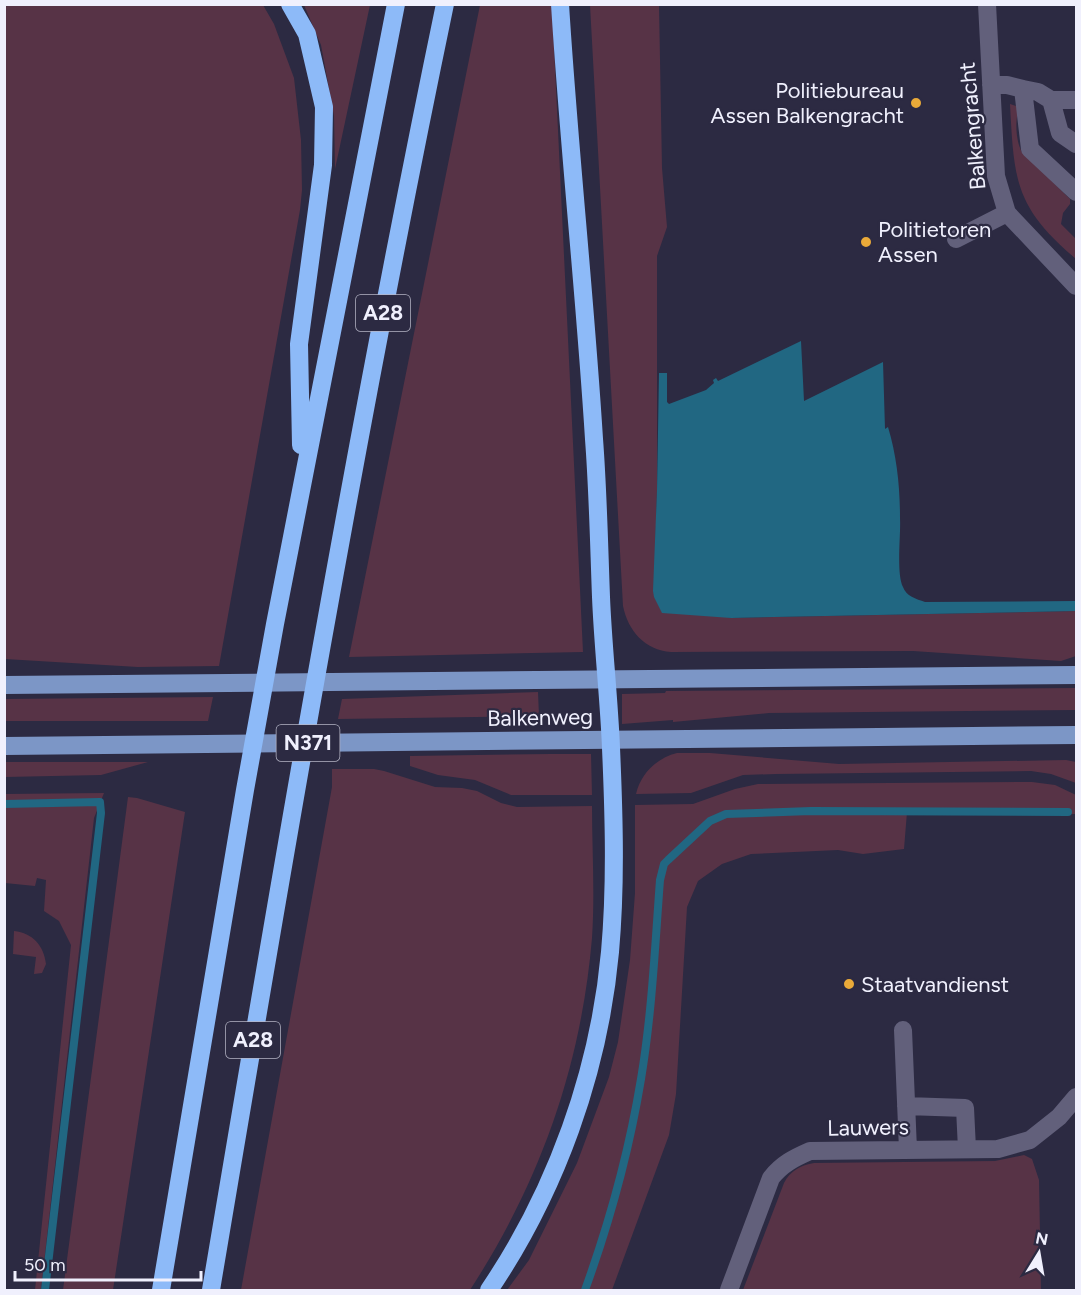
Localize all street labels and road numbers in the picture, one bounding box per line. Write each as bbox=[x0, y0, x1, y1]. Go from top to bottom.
street label: Balkengracht bbox=[953, 61, 992, 191]
road number: A28 bbox=[356, 295, 410, 331]
street label: Balkenweg bbox=[487, 703, 593, 732]
road number: N371 bbox=[276, 725, 340, 761]
road number: A28 bbox=[226, 1022, 280, 1058]
street label: Lauwers bbox=[827, 1113, 909, 1142]

